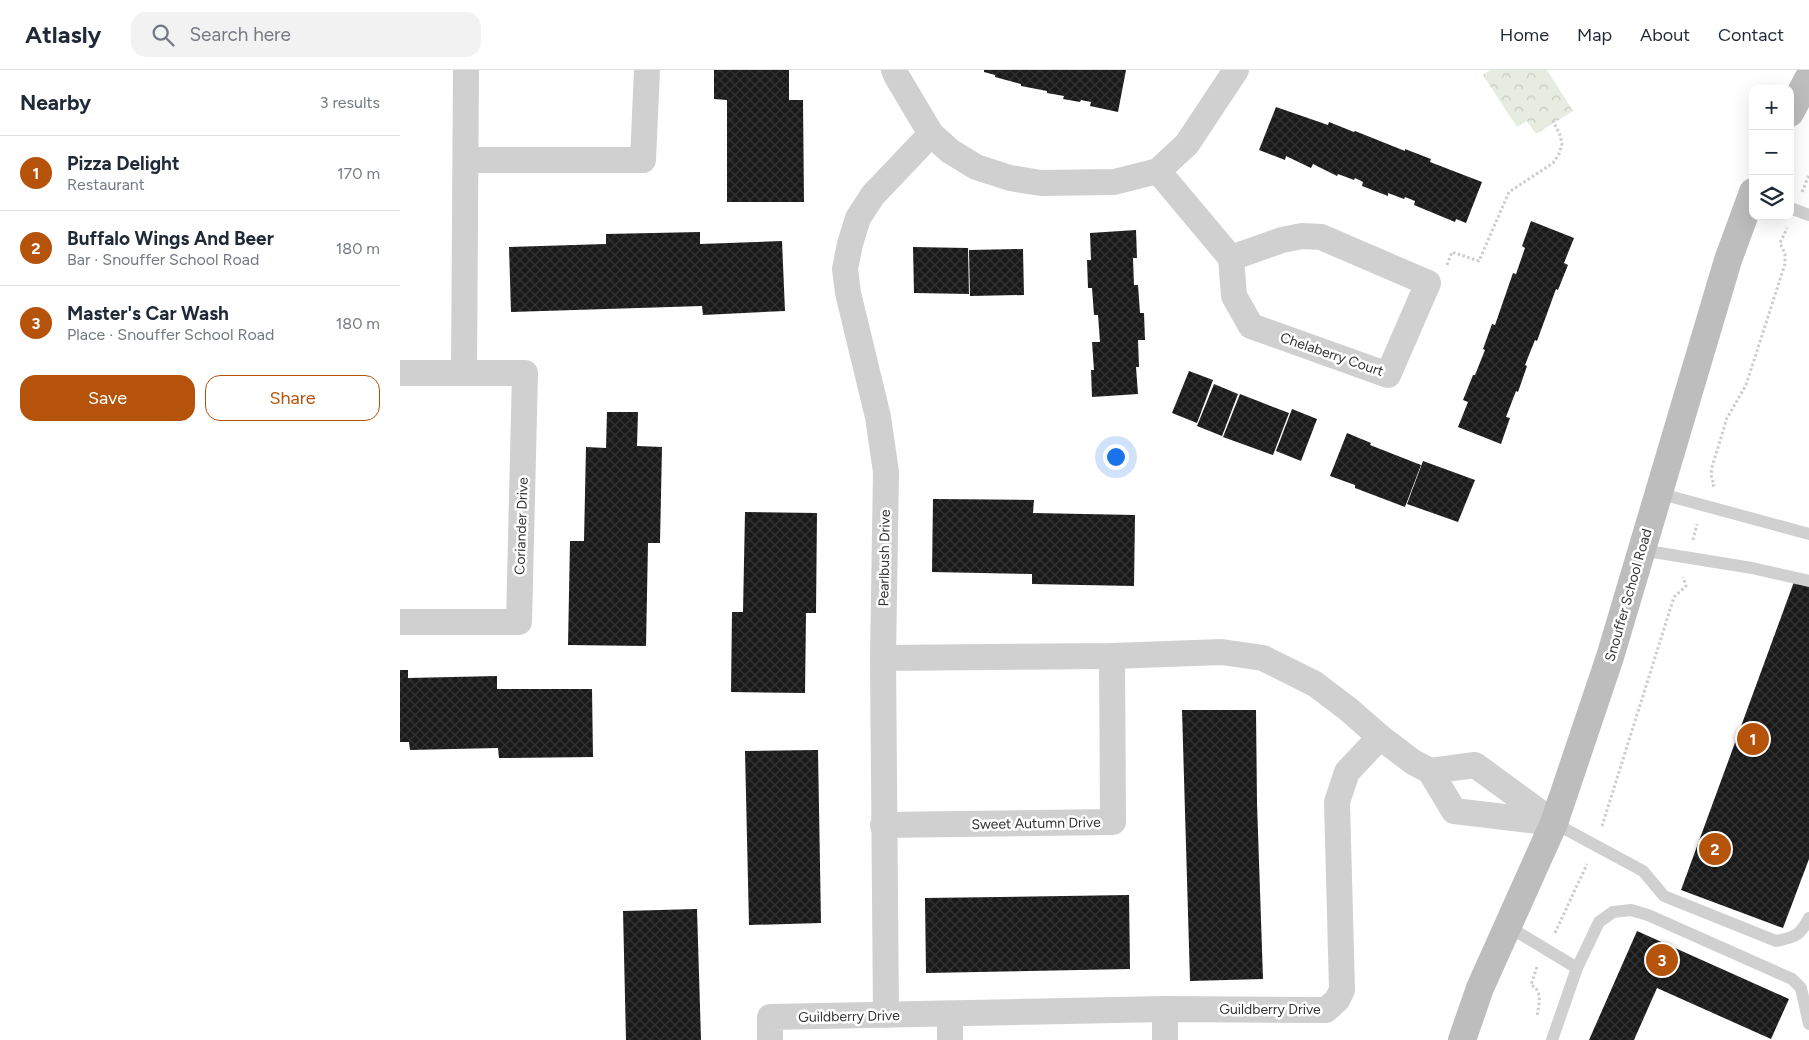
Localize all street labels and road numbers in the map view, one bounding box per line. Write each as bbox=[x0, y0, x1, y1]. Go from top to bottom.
street label: Chelaberry Court bbox=[1278, 329, 1386, 380]
street label: Coriander Drive bbox=[511, 477, 532, 575]
street label: Pearlbush Drive bbox=[875, 509, 894, 607]
street label: Snouffer School Road bbox=[1601, 527, 1656, 664]
street label: Sweet Autumn Drive bbox=[971, 814, 1101, 833]
street label: Guildberry Drive bbox=[1219, 1001, 1321, 1018]
street label: Guildberry Drive bbox=[798, 1007, 900, 1026]

